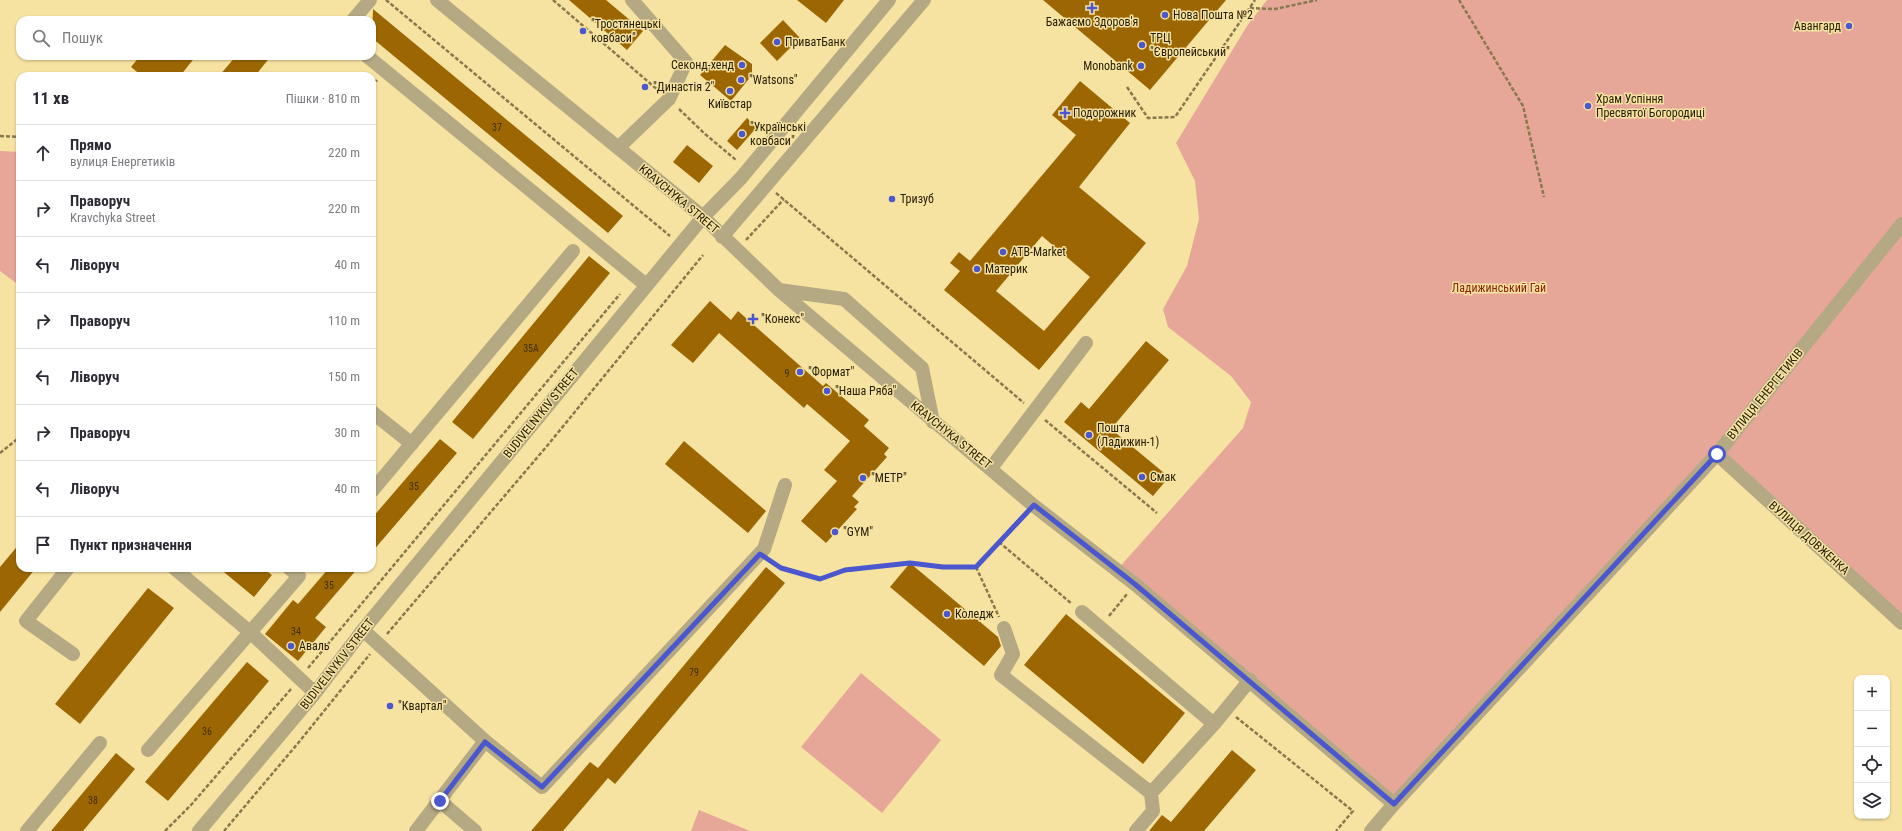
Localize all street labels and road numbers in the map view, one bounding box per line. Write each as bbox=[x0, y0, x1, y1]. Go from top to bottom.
street label: KRAVCHYKA STREET bbox=[636, 162, 722, 236]
street label: ВУЛИЦЯ ЕНЕРГЕТИКІВ bbox=[1724, 346, 1806, 442]
street label: BUDIVELNYKIV STREET bbox=[501, 365, 581, 461]
street label: KRAVCHYKA STREET bbox=[908, 398, 994, 472]
street label: ВУЛИЦЯ ДОВЖЕНКА bbox=[1766, 498, 1852, 578]
street label: BUDIVELNYKIV STREET bbox=[297, 616, 377, 712]

